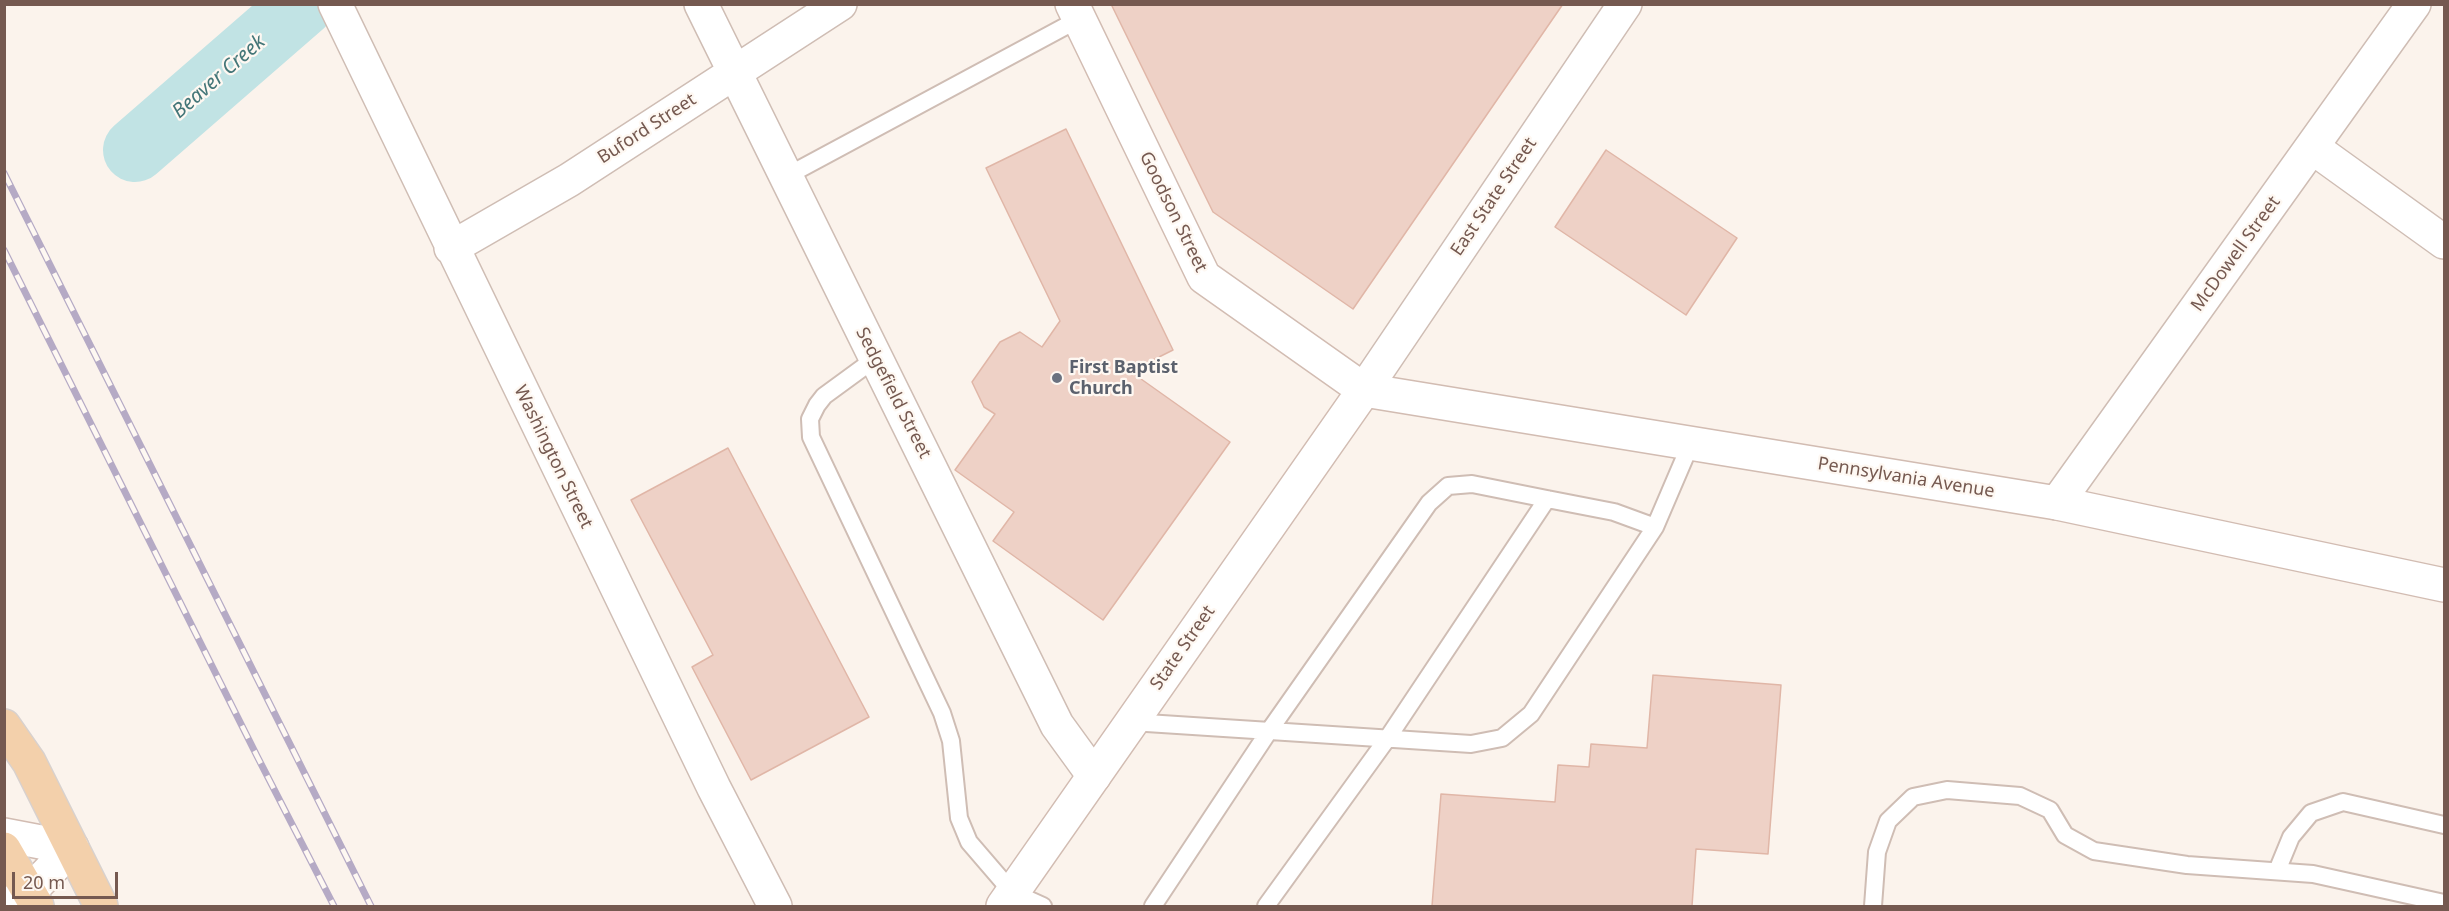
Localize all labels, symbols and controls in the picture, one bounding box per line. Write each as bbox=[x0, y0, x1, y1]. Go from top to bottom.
water label: Beaver Creek bbox=[168, 30, 270, 124]
street label: Buford Street bbox=[594, 89, 700, 169]
street label: East State Street bbox=[1446, 134, 1542, 260]
street label: Goodson Street bbox=[1134, 148, 1212, 276]
street label: McDowell Street bbox=[2187, 192, 2285, 316]
street label: Sedgefield Street bbox=[851, 324, 935, 462]
place label: First Baptist Church bbox=[1069, 357, 1178, 400]
marker: First Baptist Church bbox=[1050, 371, 1064, 385]
street label: Washington Street bbox=[509, 382, 597, 532]
street label: Pennsylvania Avenue bbox=[1816, 453, 1996, 503]
street label: State Street bbox=[1146, 602, 1220, 694]
scale bar bbox=[15, 860, 122, 898]
text: 20 m bbox=[23, 870, 65, 894]

